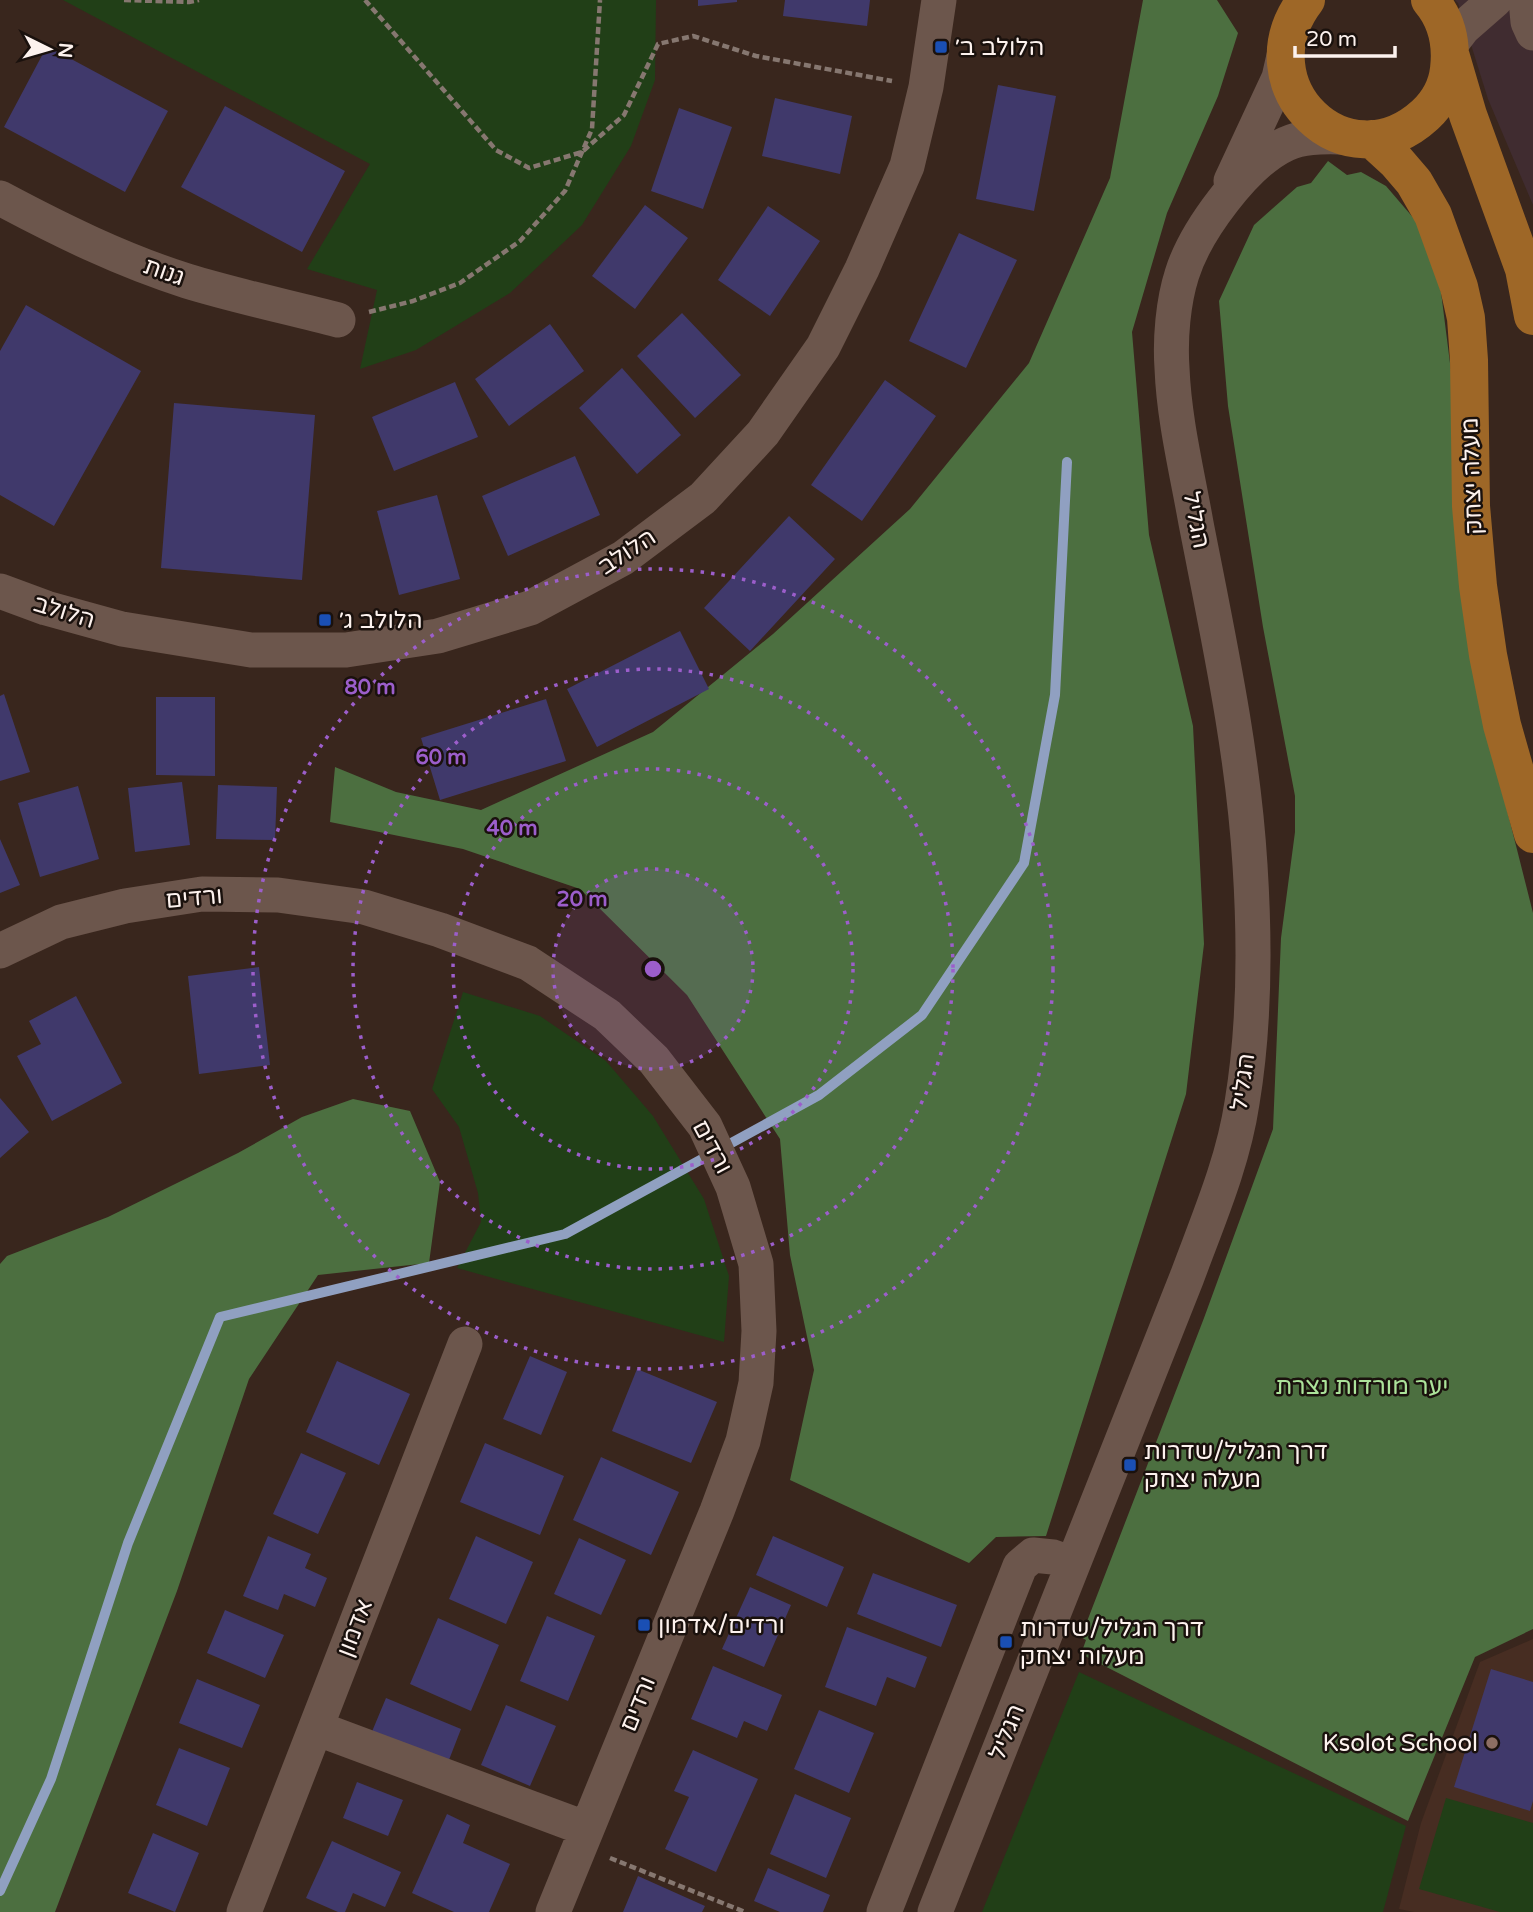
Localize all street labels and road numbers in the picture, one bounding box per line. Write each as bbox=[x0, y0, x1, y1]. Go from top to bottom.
street label: גנות bbox=[140, 252, 188, 292]
street label: מעלה יצחק bbox=[1455, 417, 1489, 535]
street label: הגליל bbox=[1176, 489, 1216, 551]
street label: הלולב bbox=[593, 523, 661, 581]
street label: הלולב bbox=[30, 589, 98, 635]
street label: ורדים bbox=[164, 881, 224, 915]
street label: הגליל bbox=[1225, 1052, 1261, 1112]
street label: ורדים bbox=[686, 1115, 738, 1179]
street label: אדמון bbox=[331, 1595, 379, 1661]
street label: ורדים bbox=[614, 1672, 662, 1736]
street label: הגליל bbox=[983, 1700, 1031, 1764]

